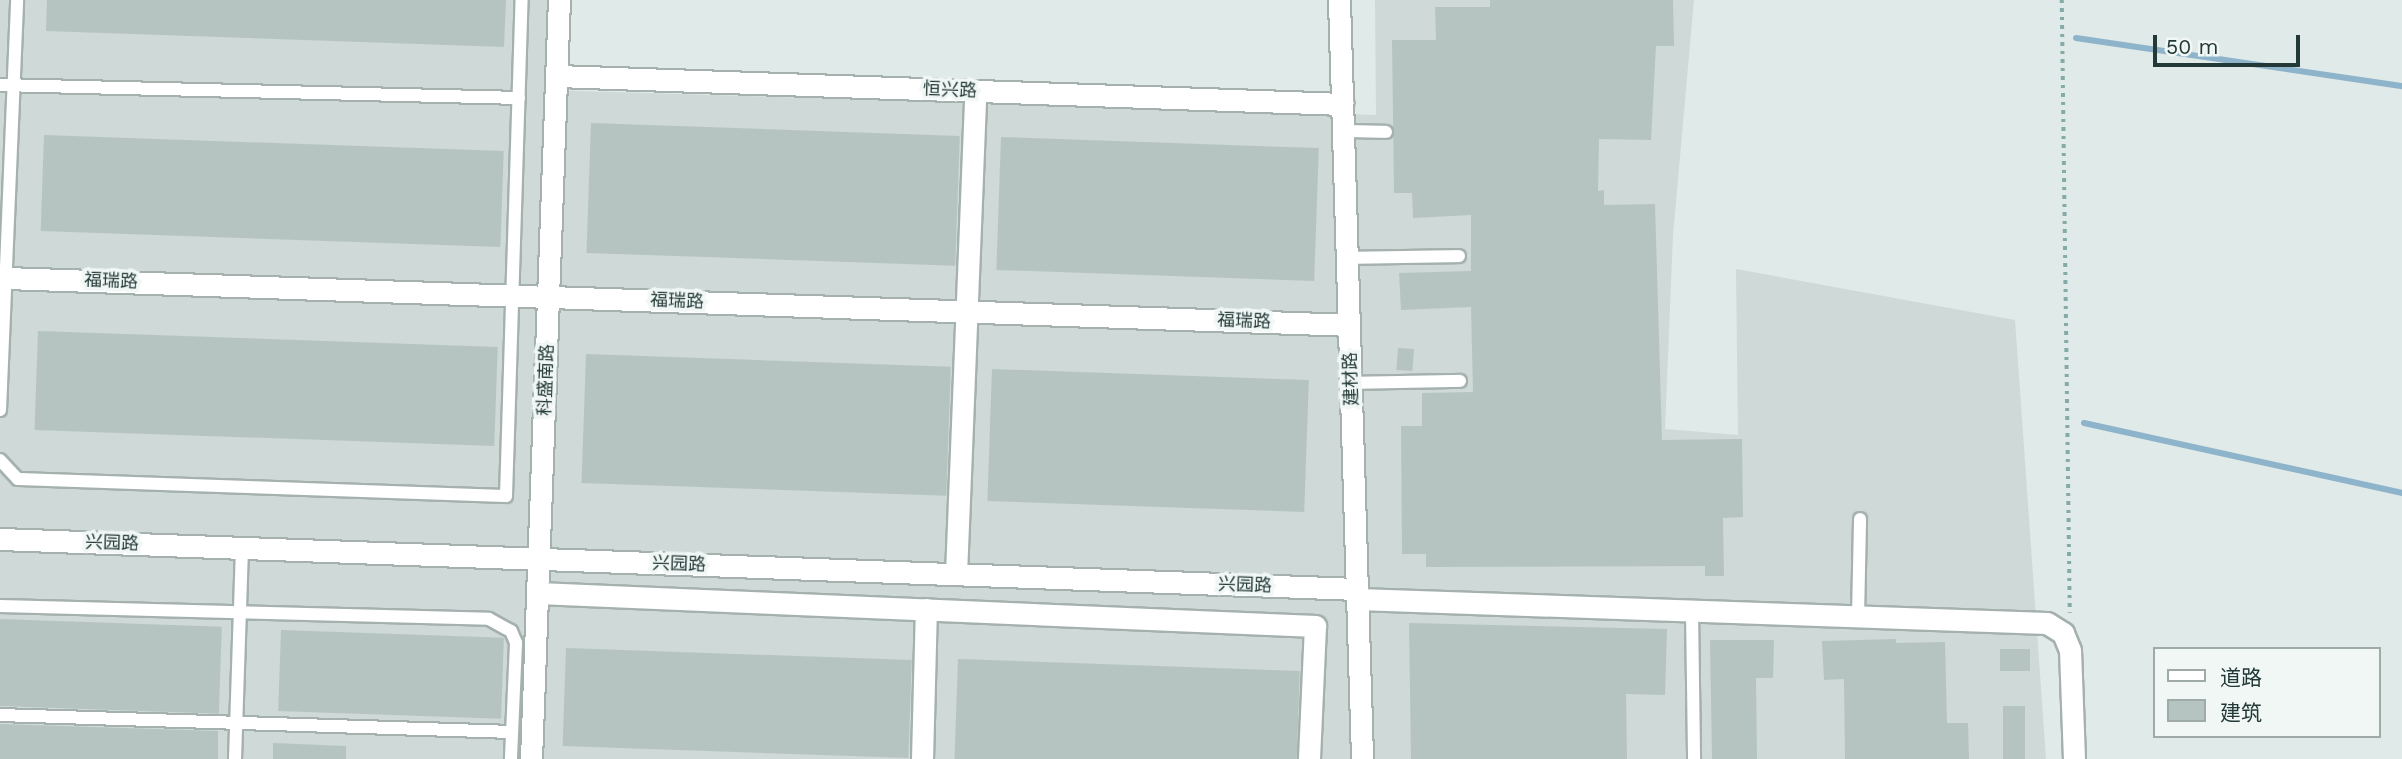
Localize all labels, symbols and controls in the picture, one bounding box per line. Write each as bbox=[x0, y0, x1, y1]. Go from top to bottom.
scale bar bbox=[2157, 21, 2304, 65]
text: 50 m bbox=[2166, 34, 2218, 59]
street label: 恒兴路 bbox=[923, 78, 977, 102]
street label: 福瑞路 bbox=[84, 269, 138, 293]
street label: 福瑞路 bbox=[650, 289, 704, 313]
street label: 福瑞路 bbox=[1217, 309, 1271, 333]
street label: 科盛南路 bbox=[534, 344, 558, 416]
street label: 建材路 bbox=[1339, 352, 1363, 406]
street label: 兴园路 bbox=[85, 531, 139, 555]
street label: 兴园路 bbox=[652, 552, 706, 576]
street label: 兴园路 bbox=[1218, 573, 1272, 597]
legend bbox=[2154, 647, 2381, 738]
text: 道路 bbox=[2220, 665, 2262, 690]
text: 建筑 bbox=[2220, 700, 2262, 725]

